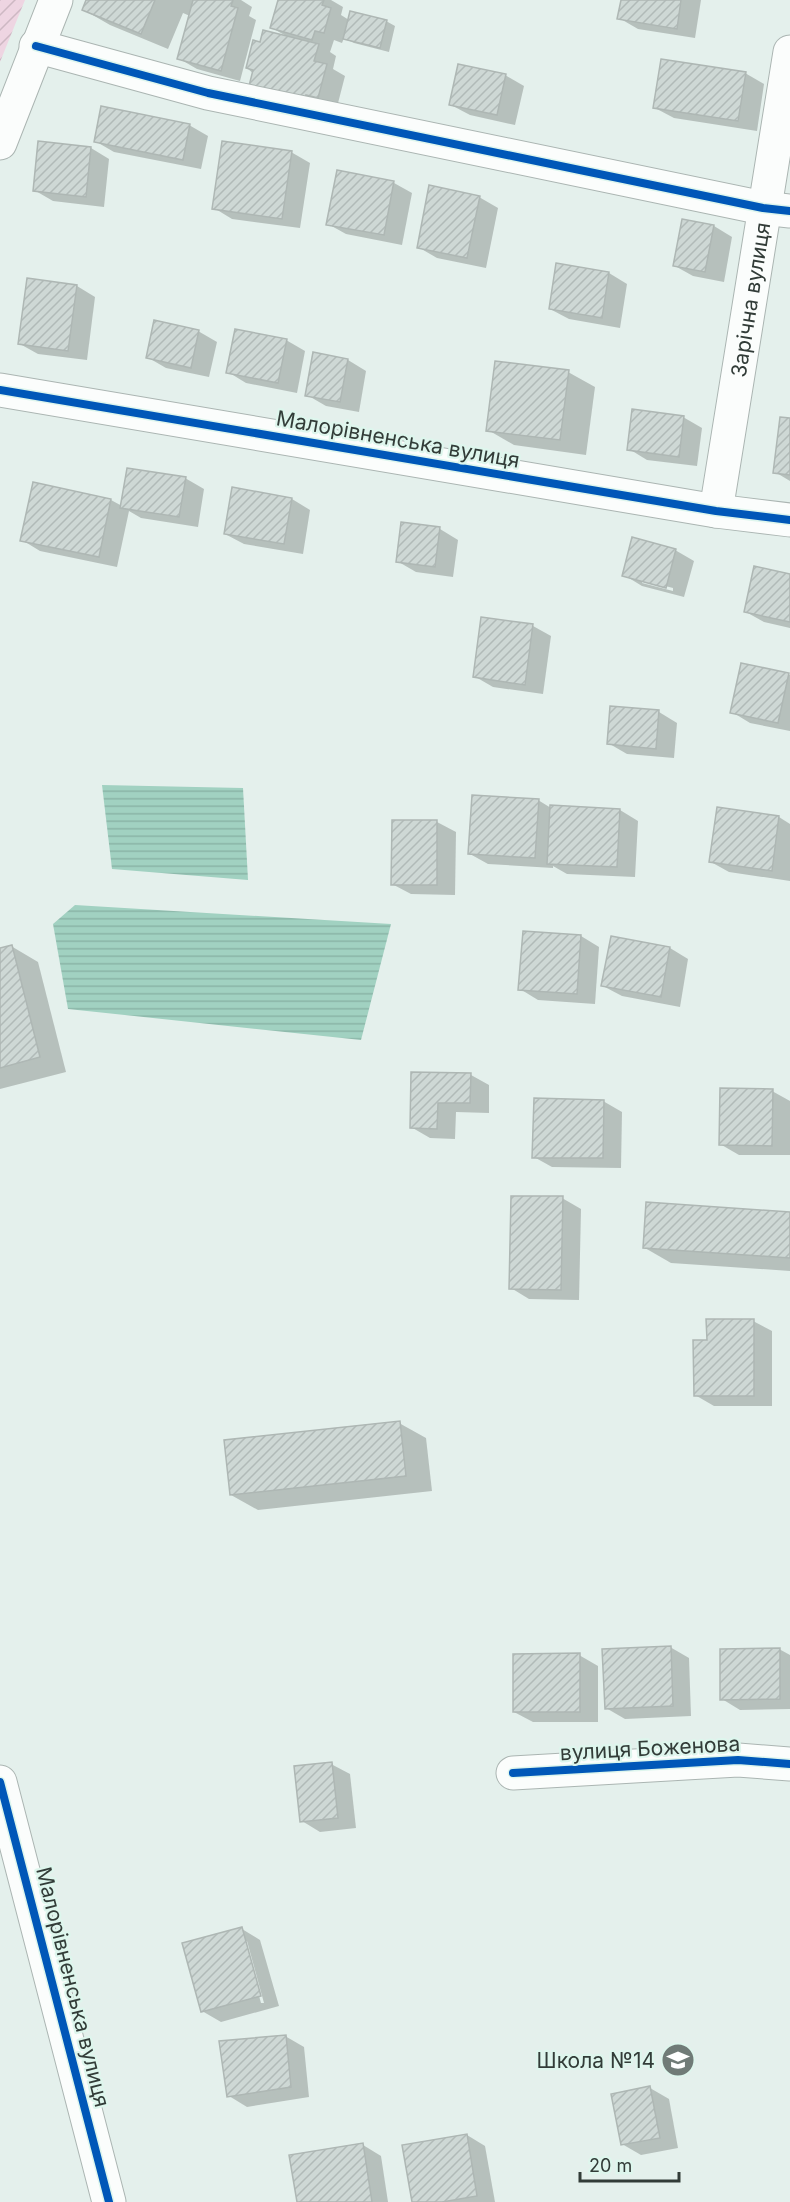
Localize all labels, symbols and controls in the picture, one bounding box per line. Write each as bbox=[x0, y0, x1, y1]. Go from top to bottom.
street label: Зарічна вулиця bbox=[725, 221, 775, 379]
street label: Малорівненська вулиця bbox=[274, 405, 522, 473]
street label: вулиця Боженова bbox=[559, 1731, 741, 1765]
street label: Малорівненська вулиця bbox=[31, 1864, 115, 2110]
school or university icon: Школа №14 bbox=[660, 2042, 696, 2078]
place label: Школа №14 bbox=[537, 2048, 655, 2073]
scale bar bbox=[580, 2145, 679, 2183]
text: 20 m bbox=[589, 2155, 632, 2176]

